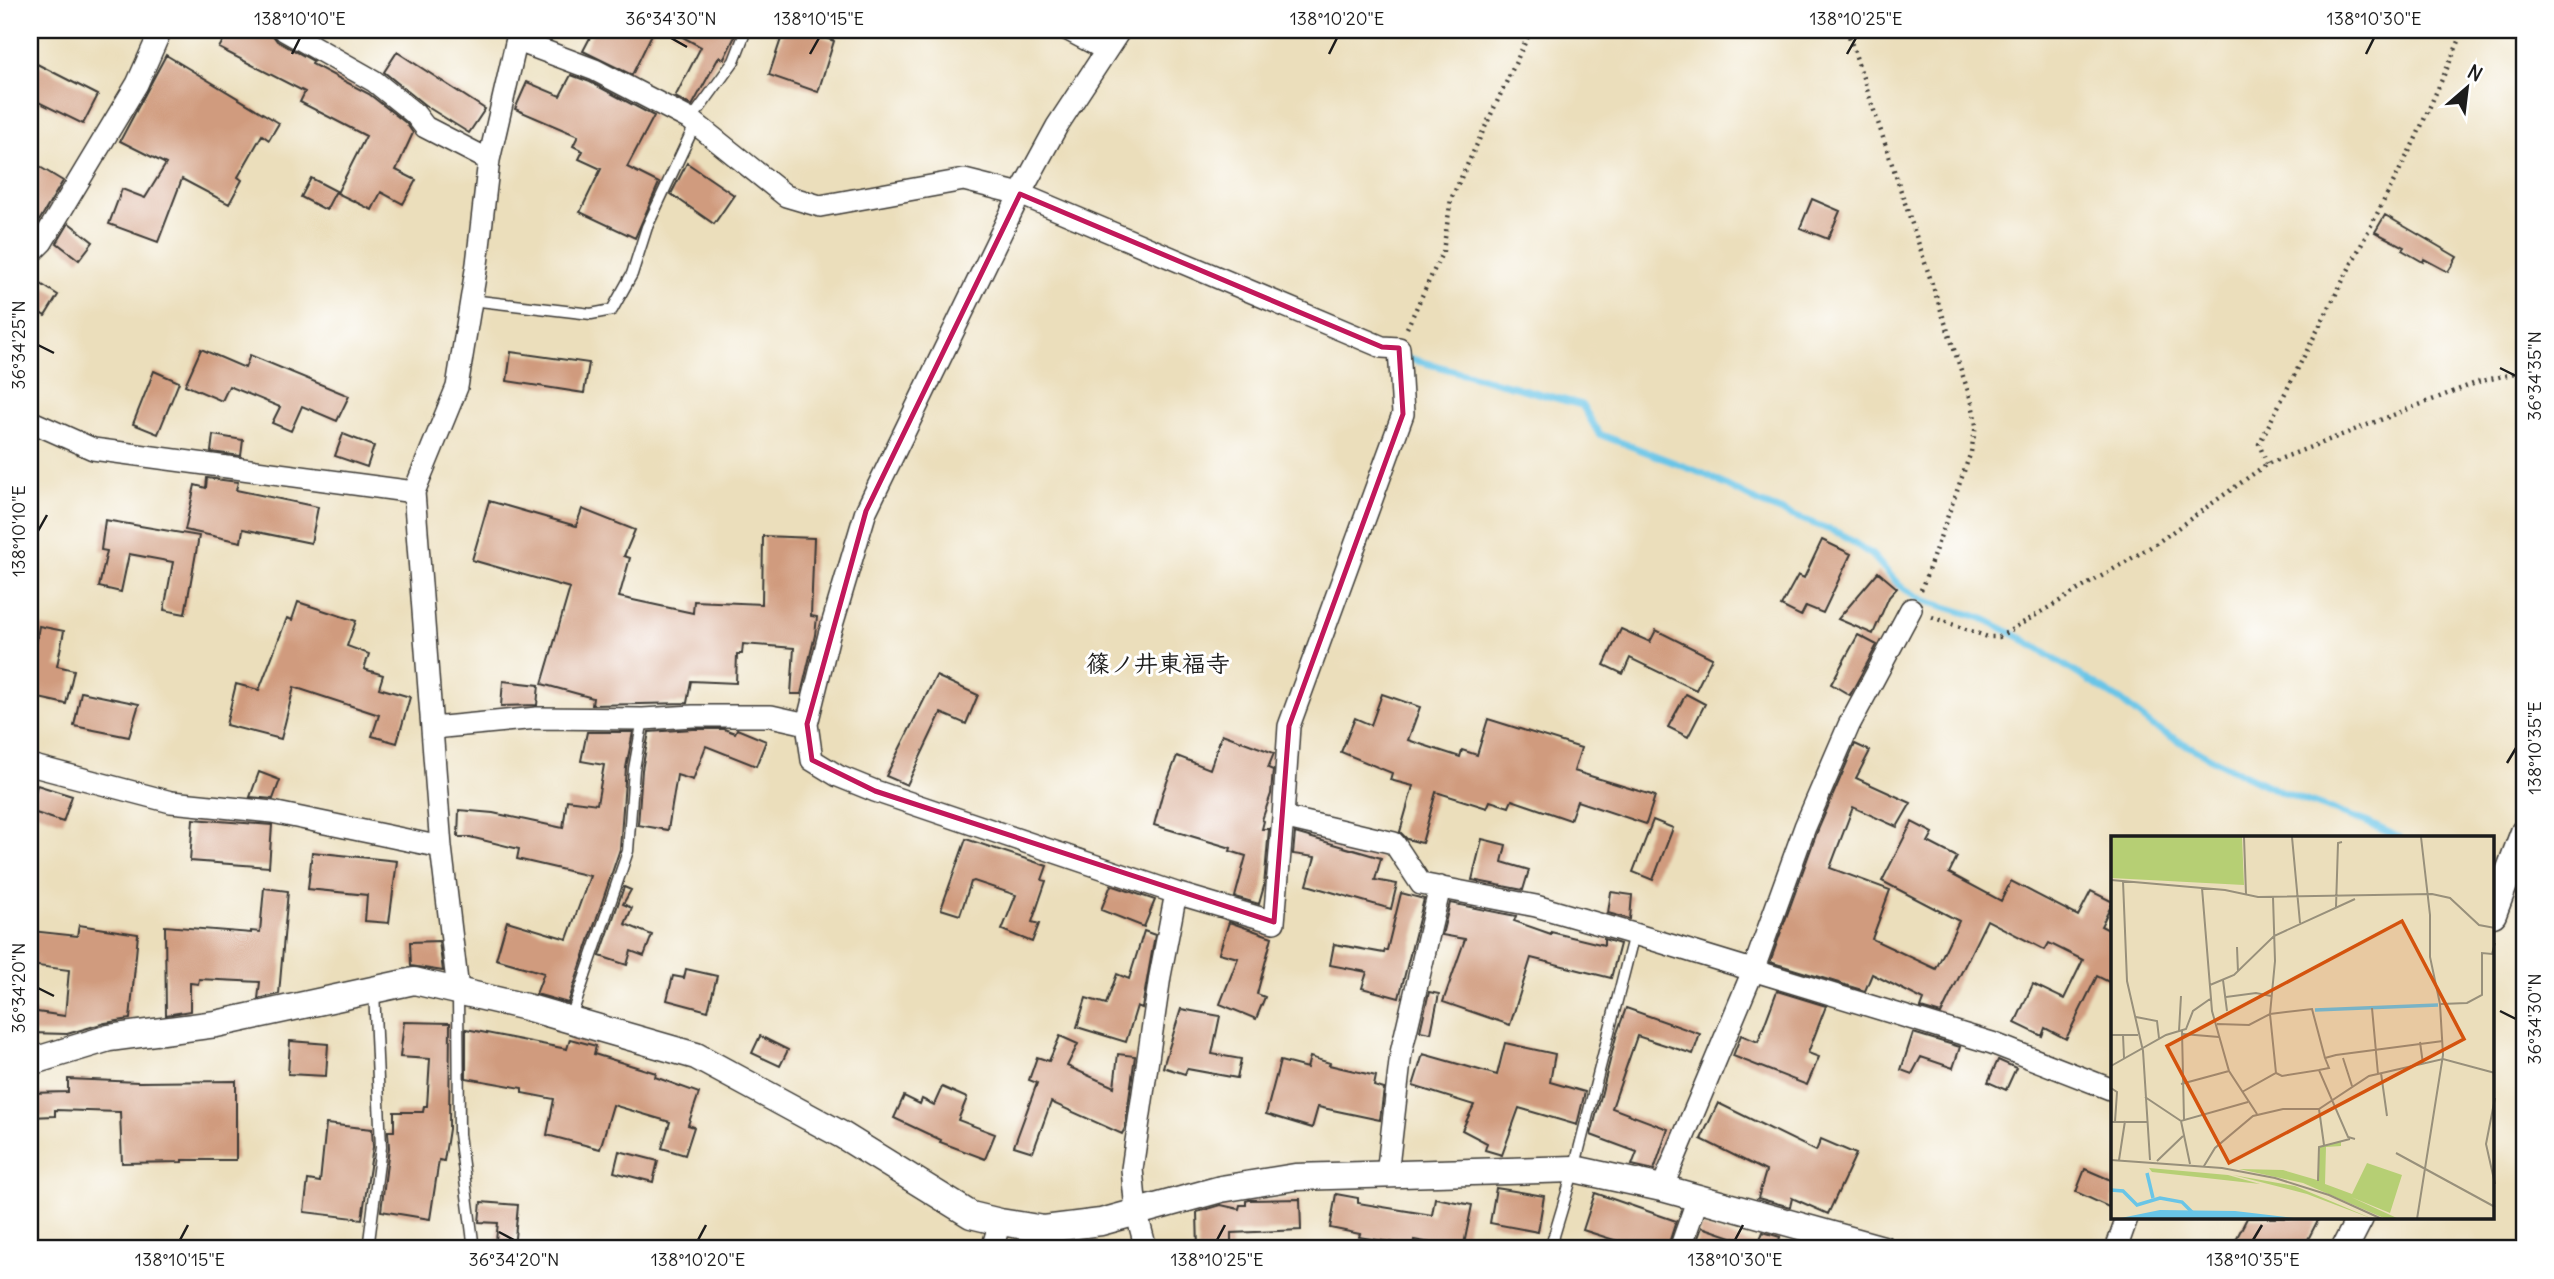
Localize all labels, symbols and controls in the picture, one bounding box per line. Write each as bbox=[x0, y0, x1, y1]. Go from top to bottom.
text: 138°10'10"E bbox=[254, 7, 346, 30]
text: 36°34'30"N bbox=[625, 7, 717, 30]
text: 138°10'15"E bbox=[774, 7, 864, 30]
text: 138°10'20"E bbox=[1290, 7, 1384, 30]
text: 138°10'25"E bbox=[1809, 7, 1903, 30]
text: 138°10'30"E bbox=[2327, 7, 2421, 30]
north arrow bbox=[2432, 52, 2502, 122]
text: N bbox=[2464, 59, 2486, 87]
text: 36°34'25"N bbox=[7, 300, 30, 390]
text: 36°34'35"N bbox=[2523, 331, 2546, 421]
text: 138°10'10"E bbox=[7, 485, 30, 577]
district label: 篠ノ井東福寺 bbox=[1086, 648, 1230, 678]
text: 138°10'35"E bbox=[2523, 701, 2546, 795]
inset map bbox=[2111, 836, 2494, 1220]
text: 36°34'20"N bbox=[7, 943, 30, 1033]
text: 36°34'30"N bbox=[2523, 973, 2546, 1065]
text: 138°10'15"E bbox=[135, 1248, 225, 1271]
text: 36°34'20"N bbox=[469, 1248, 559, 1271]
text: 138°10'20"E bbox=[651, 1248, 745, 1271]
text: 138°10'25"E bbox=[1170, 1248, 1264, 1271]
text: 138°10'30"E bbox=[1688, 1248, 1782, 1271]
text: 138°10'35"E bbox=[2206, 1248, 2300, 1271]

